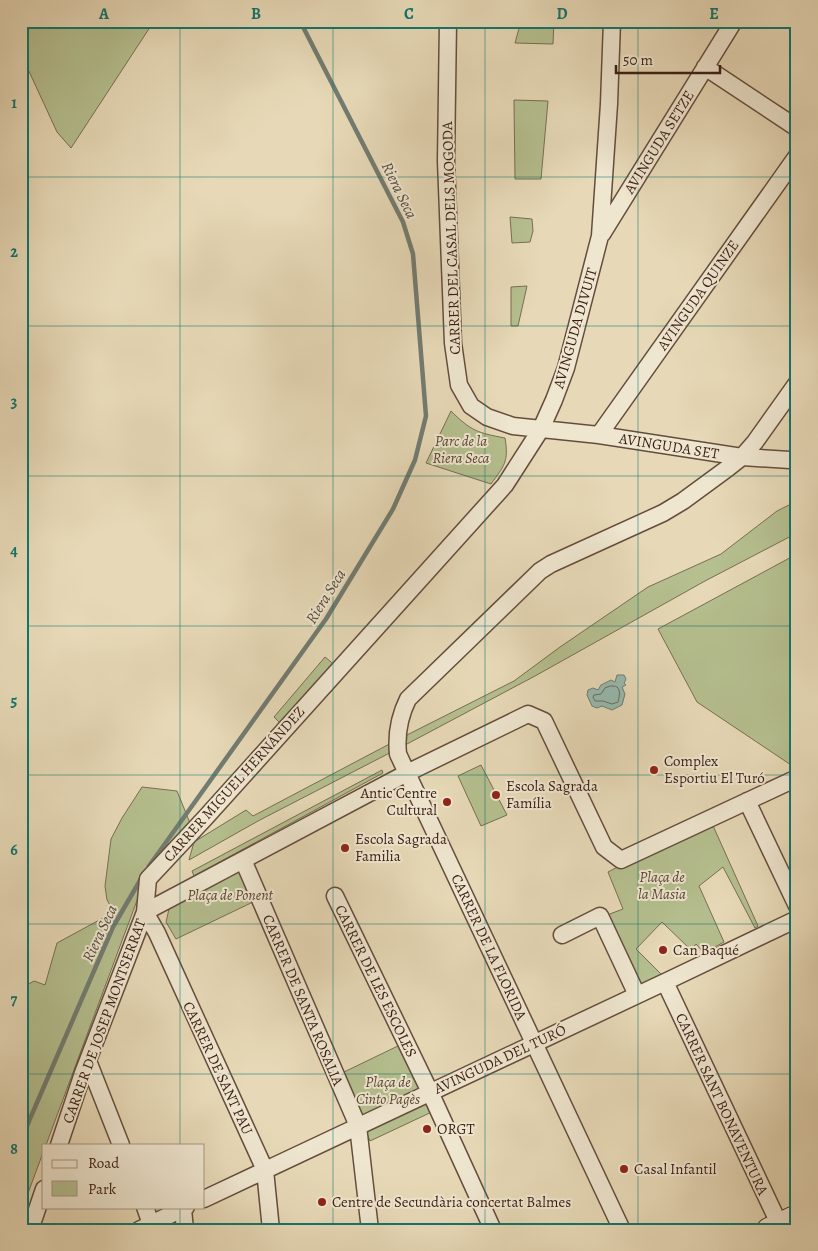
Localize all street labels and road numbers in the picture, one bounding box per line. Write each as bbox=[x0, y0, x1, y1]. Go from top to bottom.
street label: AVINGUDA SETZE bbox=[619, 87, 699, 198]
street label: CARRER DEL CASAL DELS MOGODA bbox=[437, 121, 465, 355]
street label: AVINGUDA QUINZE bbox=[652, 236, 744, 355]
street label: AVINGUDA DIVUIT bbox=[548, 265, 602, 392]
street label: AVINGUDA SET bbox=[617, 428, 721, 464]
street label: CARRER MIGUEL HERNÁNDEZ bbox=[159, 702, 309, 866]
street label: CARRER DE LA FLORIDA bbox=[446, 871, 532, 1023]
street label: CARRER DE LES ESCOLES bbox=[330, 901, 422, 1061]
street label: CARRER DE SANTA ROSALIA bbox=[258, 911, 348, 1089]
street label: CARRER DE JOSEP MONTSERRAT bbox=[58, 915, 151, 1126]
street label: CARRER DE SANT PAU bbox=[178, 998, 258, 1138]
street label: CARRER SANT BONAVENTURA bbox=[671, 1010, 773, 1199]
street label: AVINGUDA DEL TURÓ bbox=[430, 1020, 569, 1099]

